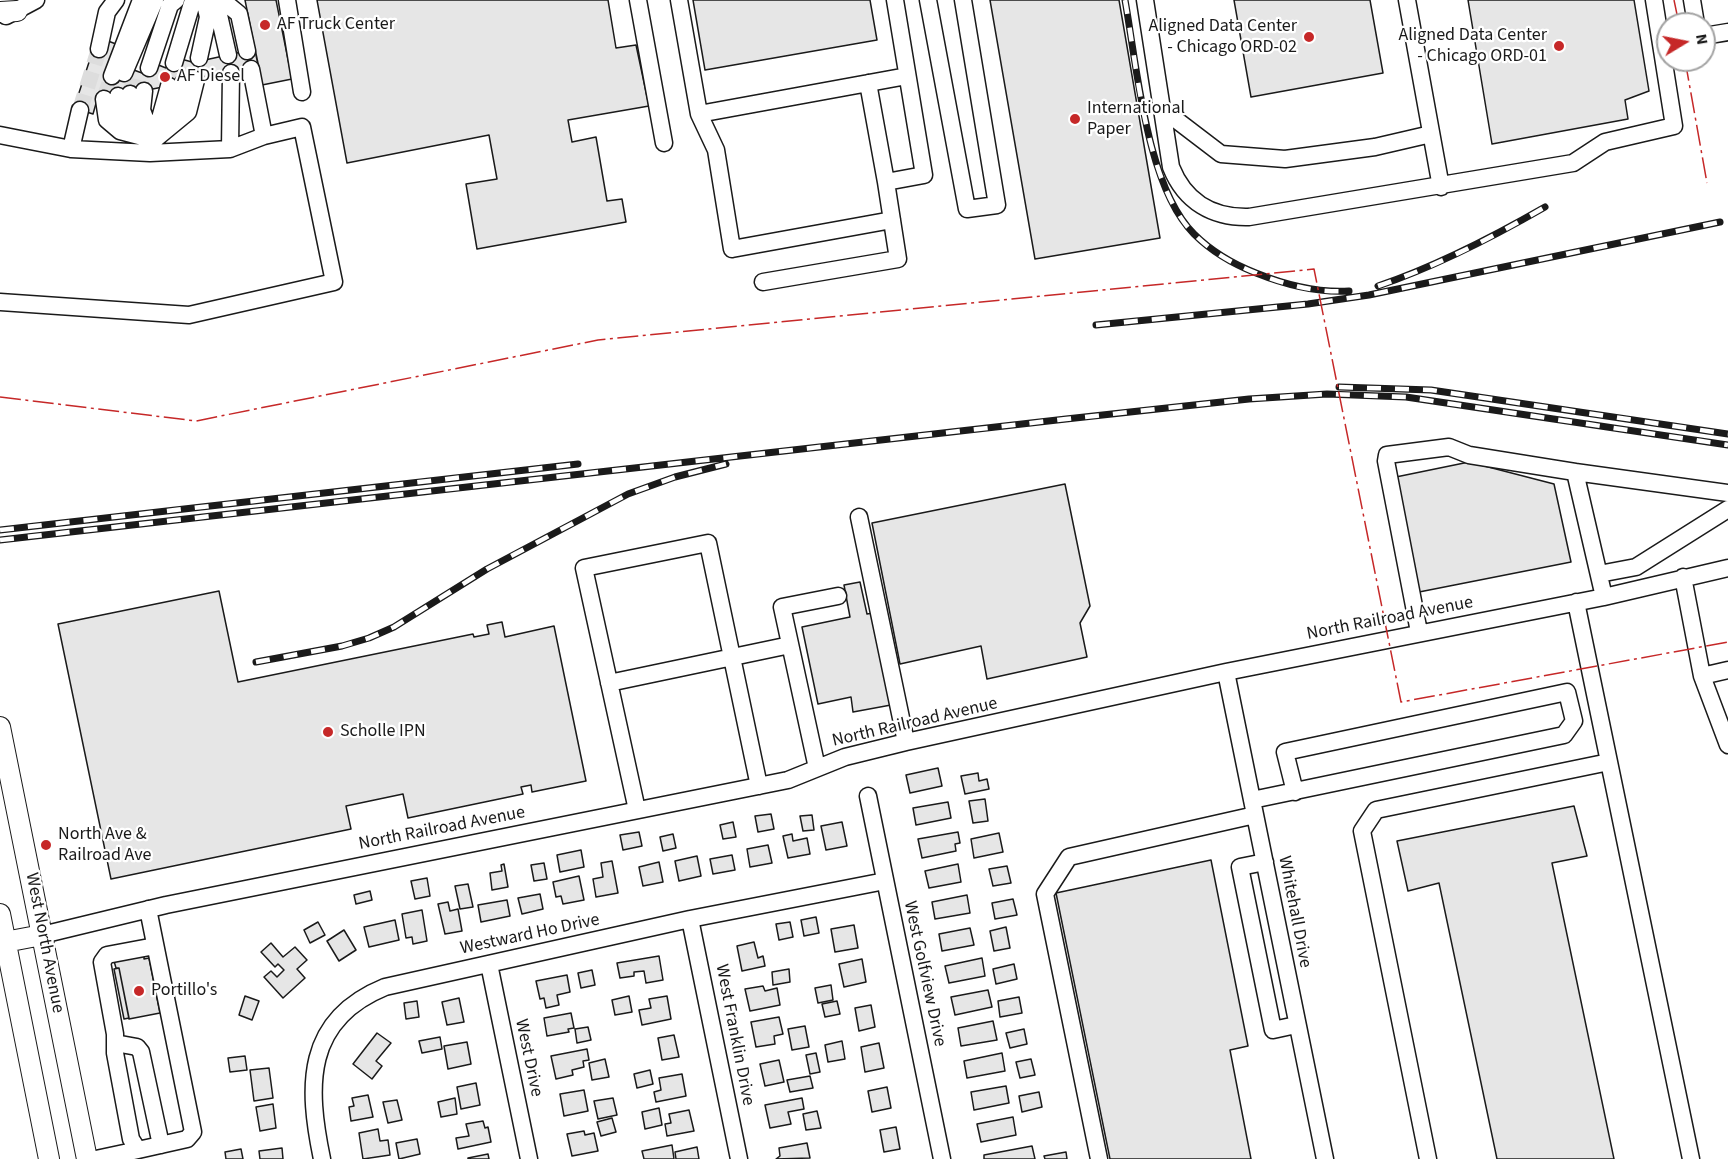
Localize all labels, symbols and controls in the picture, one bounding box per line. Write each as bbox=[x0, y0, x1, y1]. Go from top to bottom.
north arrow bbox=[1656, 12, 1716, 72]
place label: AF Truck Center bbox=[277, 14, 395, 36]
place label: Aligned Data Center - Chicago ORD-02 bbox=[1148, 16, 1297, 58]
marker: AF Truck Center bbox=[258, 18, 272, 32]
place label: Aligned Data Center - Chicago ORD-01 bbox=[1398, 25, 1547, 68]
marker: Aligned Data Center - Chicago ORD-02 bbox=[1302, 30, 1316, 44]
text: N bbox=[1690, 32, 1714, 46]
marker: Aligned Data Center - Chicago ORD-01 bbox=[1552, 39, 1566, 53]
place label: AF Diesel bbox=[177, 66, 245, 88]
marker: AF Diesel bbox=[158, 70, 172, 84]
place label: International Paper bbox=[1087, 98, 1185, 140]
marker: International Paper bbox=[1068, 112, 1082, 126]
street label: North Railroad Avenue bbox=[1305, 592, 1475, 646]
street label: North Railroad Avenue bbox=[830, 693, 1000, 753]
place label: Scholle IPN bbox=[340, 721, 426, 743]
marker: Scholle IPN bbox=[321, 725, 335, 739]
street label: North Railroad Avenue bbox=[357, 802, 527, 856]
place label: North Ave & Railroad Ave bbox=[58, 824, 151, 866]
marker: North Ave & Railroad Ave bbox=[39, 838, 53, 852]
street label: Whitehall Drive bbox=[1273, 854, 1315, 970]
street label: West North Avenue bbox=[20, 871, 68, 1015]
street label: West Golfview Drive bbox=[898, 899, 950, 1049]
street label: Westward Ho Drive bbox=[458, 910, 602, 960]
street label: West Franklin Drive bbox=[710, 962, 758, 1108]
place label: Portillo's bbox=[151, 980, 217, 1002]
marker: Portillo's bbox=[132, 984, 146, 998]
street label: West Drive bbox=[509, 1017, 547, 1099]

